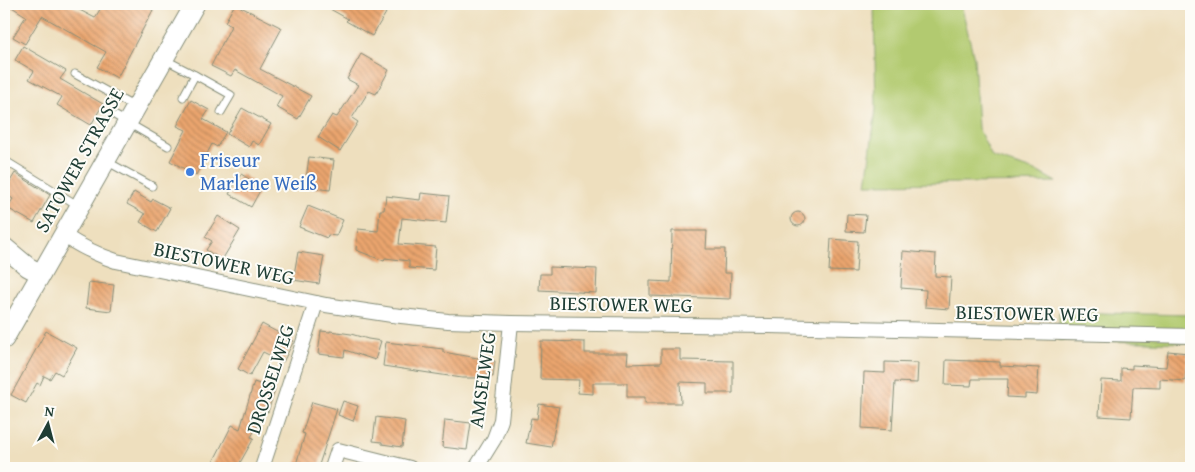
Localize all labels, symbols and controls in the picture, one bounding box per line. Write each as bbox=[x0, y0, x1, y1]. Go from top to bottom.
street label: SATOWER STRASSE bbox=[27, 82, 130, 237]
place label: Friseur Marlene Weiß bbox=[200, 145, 317, 197]
marker: Friseur Marlene Weiß bbox=[184, 166, 196, 178]
street label: BIESTOWER WEG bbox=[151, 233, 297, 292]
street label: BIESTOWER WEG bbox=[549, 288, 693, 319]
street label: BIESTOWER WEG bbox=[955, 297, 1099, 328]
street label: DROSSELWEG bbox=[238, 320, 301, 437]
street label: AMSELWEG bbox=[460, 330, 503, 430]
north arrow bbox=[22, 400, 72, 450]
text: N bbox=[44, 401, 56, 422]

